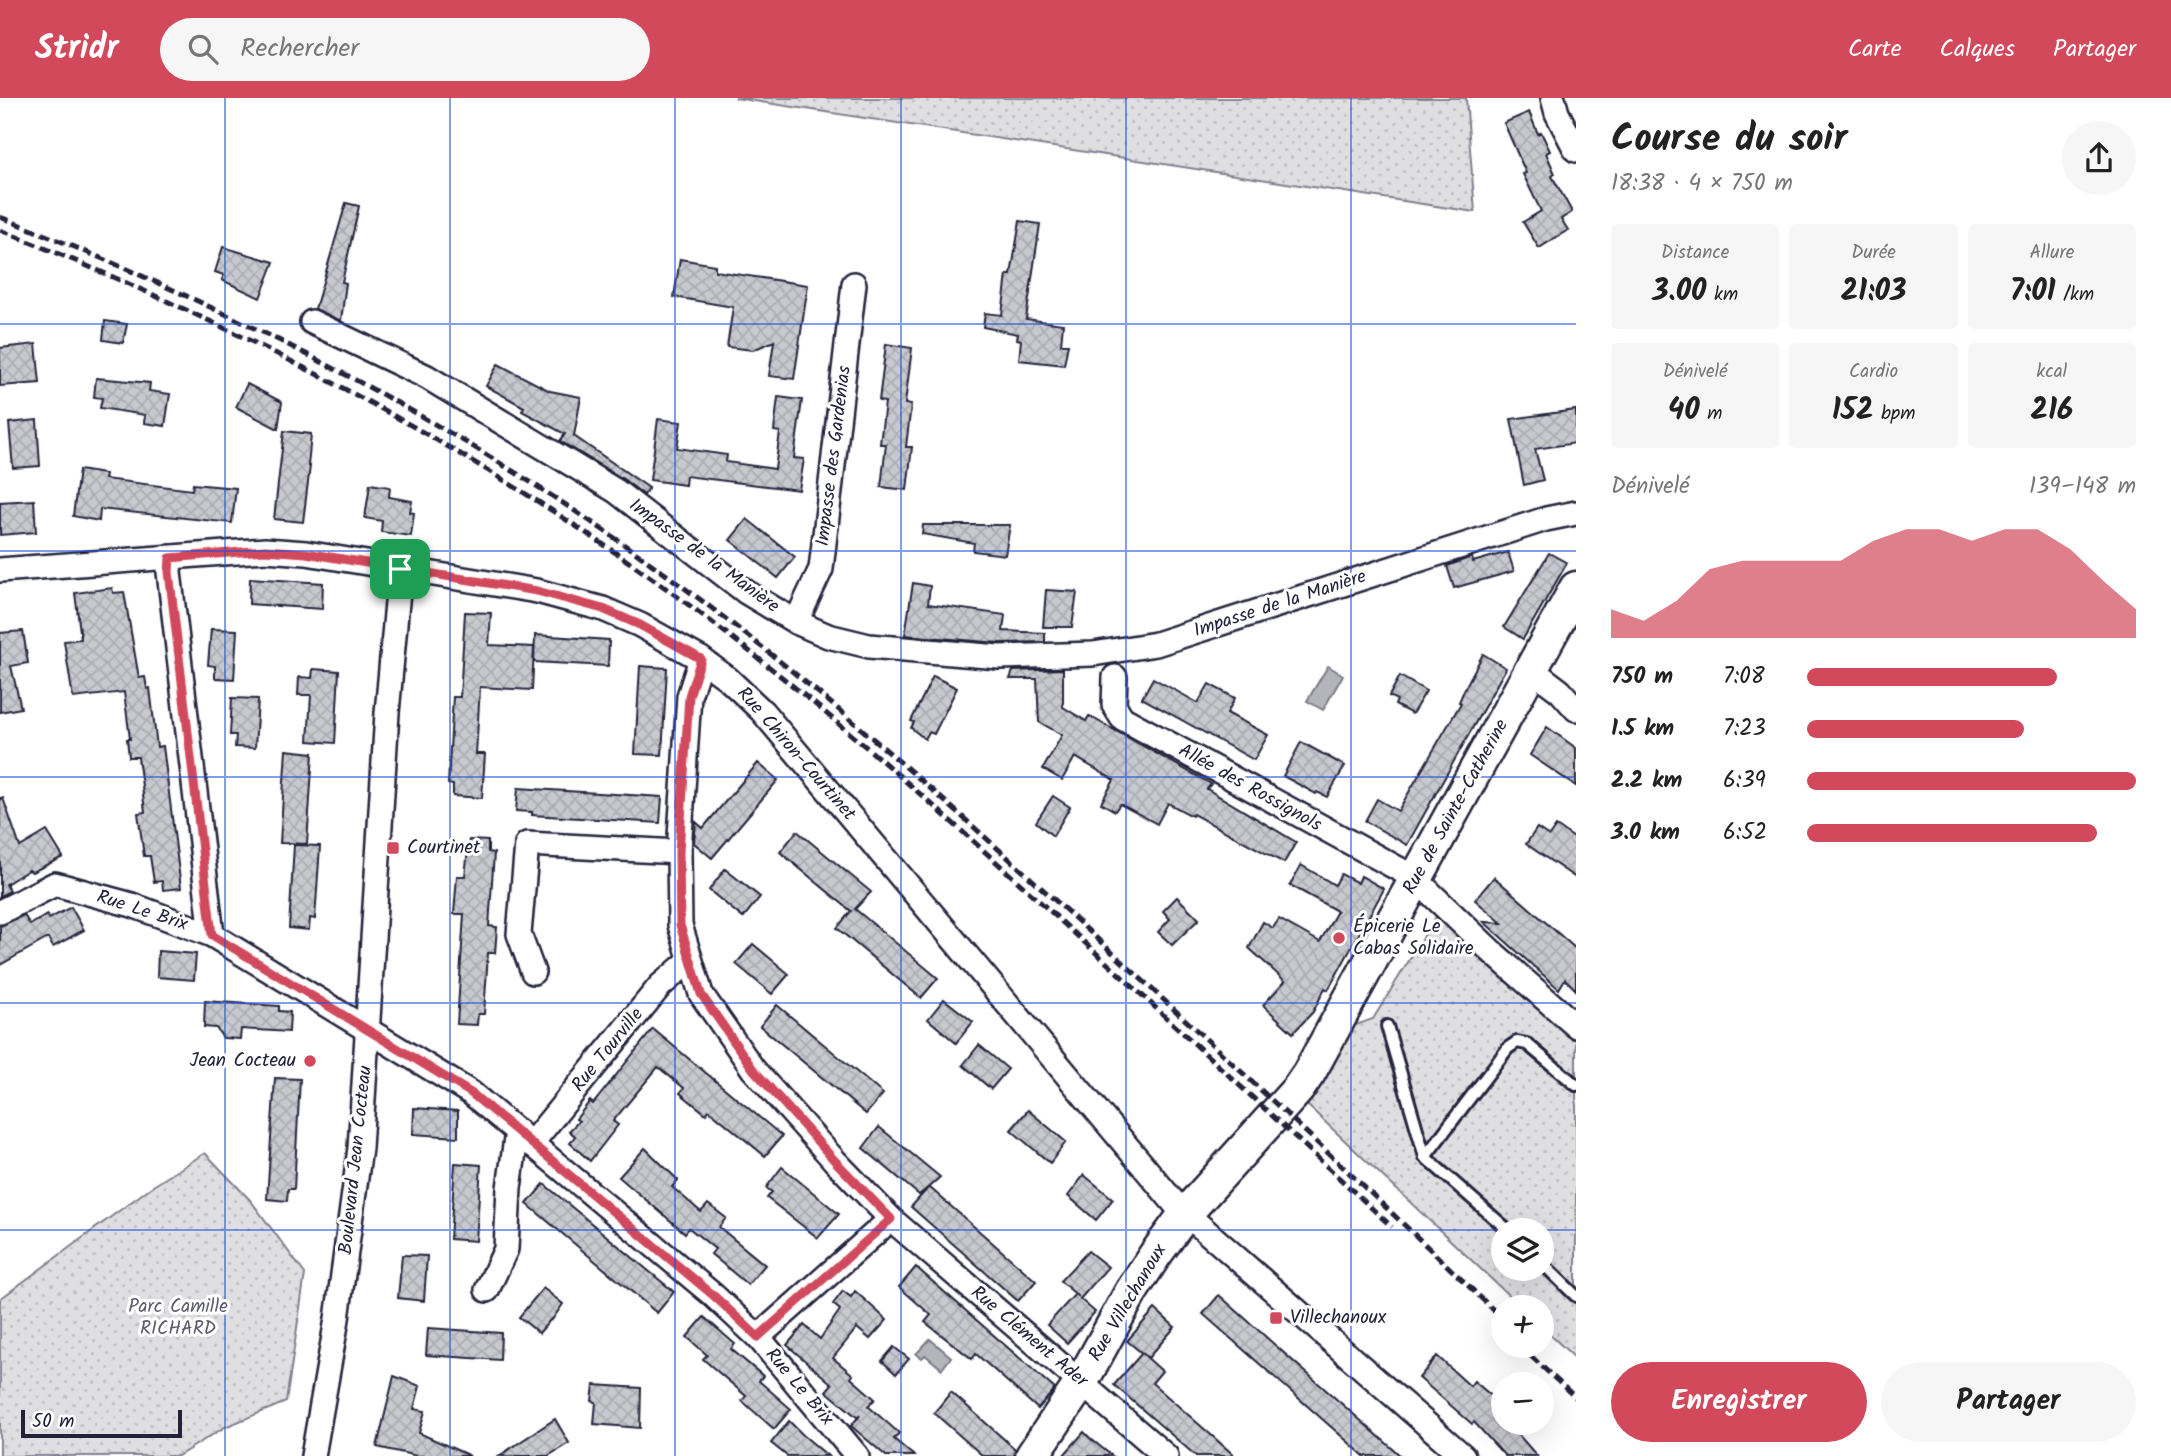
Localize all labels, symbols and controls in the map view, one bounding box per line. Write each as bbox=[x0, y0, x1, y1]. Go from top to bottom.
search box bbox=[160, 18, 650, 81]
text: Stridr bbox=[35, 23, 118, 76]
text: Rechercher bbox=[240, 28, 359, 70]
icon: search bbox=[184, 30, 222, 68]
text: Carte bbox=[1848, 30, 1902, 69]
text: Calques bbox=[1940, 30, 2015, 69]
text: Partager bbox=[2053, 30, 2136, 69]
text: Course du soir bbox=[1611, 110, 1847, 170]
button: share bbox=[2062, 121, 2136, 195]
text: 18:38 · 4 × 750 m bbox=[1611, 166, 1793, 202]
text: Distance bbox=[1661, 238, 1729, 268]
text: Durée bbox=[1851, 238, 1896, 268]
text: Allure bbox=[2029, 238, 2074, 268]
text: 3.00 bbox=[1652, 268, 1706, 316]
text: 21:03 bbox=[1841, 268, 1906, 316]
text: 7:01 bbox=[2010, 268, 2056, 316]
text: km bbox=[1706, 280, 1738, 310]
text: /km bbox=[2056, 280, 2094, 310]
text: Dénivelé bbox=[1663, 357, 1728, 387]
text: Cardio bbox=[1849, 357, 1898, 387]
text: kcal bbox=[2036, 357, 2067, 387]
street label: Impasse des Gardenias bbox=[808, 364, 860, 548]
text: 40 bbox=[1668, 387, 1700, 435]
text: 152 bbox=[1832, 387, 1873, 435]
text: 216 bbox=[2030, 387, 2073, 435]
text: m bbox=[1700, 399, 1722, 429]
text: bpm bbox=[1873, 399, 1915, 429]
text: Dénivelé bbox=[1611, 469, 1689, 505]
text: 139–148 m bbox=[2029, 469, 2136, 505]
street label: Impasse de la Manière bbox=[622, 491, 786, 621]
pin bbox=[370, 539, 430, 599]
icon: arrive bbox=[381, 550, 419, 588]
street label: Impasse de la Manière bbox=[1190, 562, 1371, 646]
text: 750 m bbox=[1611, 659, 1673, 695]
text: 7:08 bbox=[1723, 659, 1765, 695]
street label: Rue Chiron-Courtinet bbox=[729, 680, 863, 828]
text: 1.5 km bbox=[1611, 711, 1674, 747]
text: 7:23 bbox=[1723, 711, 1766, 747]
street label: Rue de Sainte-Catherine bbox=[1395, 714, 1517, 900]
street label: Allée des Rossignols bbox=[1173, 736, 1327, 840]
text: 2.2 km bbox=[1611, 763, 1682, 799]
text: 6:39 bbox=[1723, 763, 1766, 799]
text: 3.0 km bbox=[1611, 815, 1680, 851]
text: 6:52 bbox=[1723, 815, 1767, 851]
place label: Courtinet bbox=[407, 833, 481, 863]
marker: Courtinet bbox=[385, 840, 401, 856]
street label: Rue Le Brix bbox=[93, 882, 192, 940]
place label: Épicerie Le Cabas Solidaire bbox=[1353, 912, 1474, 964]
marker: Épicerie Le Cabas Solidaire bbox=[1331, 930, 1347, 946]
street label: Rue Tourville bbox=[565, 1001, 652, 1099]
place label: Jean Cocteau bbox=[190, 1046, 296, 1076]
marker: Jean Cocteau bbox=[302, 1053, 318, 1069]
street label: Boulevard Jean Cocteau bbox=[331, 1064, 381, 1256]
map controls bbox=[1491, 1218, 1554, 1435]
button: layers bbox=[1491, 1218, 1554, 1281]
street label: Rue Villechanoux bbox=[1081, 1238, 1175, 1367]
street label: Rue Clément Ader bbox=[964, 1279, 1096, 1396]
park label: Parc Camille RICHARD bbox=[128, 1292, 228, 1344]
button: + bbox=[1491, 1295, 1554, 1358]
place label: Villechanoux bbox=[1290, 1303, 1387, 1333]
marker: Villechanoux bbox=[1268, 1310, 1284, 1326]
street label: Rue Le Brix bbox=[757, 1341, 841, 1433]
button: Enregistrer bbox=[1611, 1362, 1867, 1442]
button: Partager bbox=[1881, 1362, 2136, 1442]
button: − bbox=[1491, 1372, 1554, 1435]
scale bar bbox=[21, 1407, 182, 1439]
text: 50 m bbox=[32, 1407, 74, 1437]

